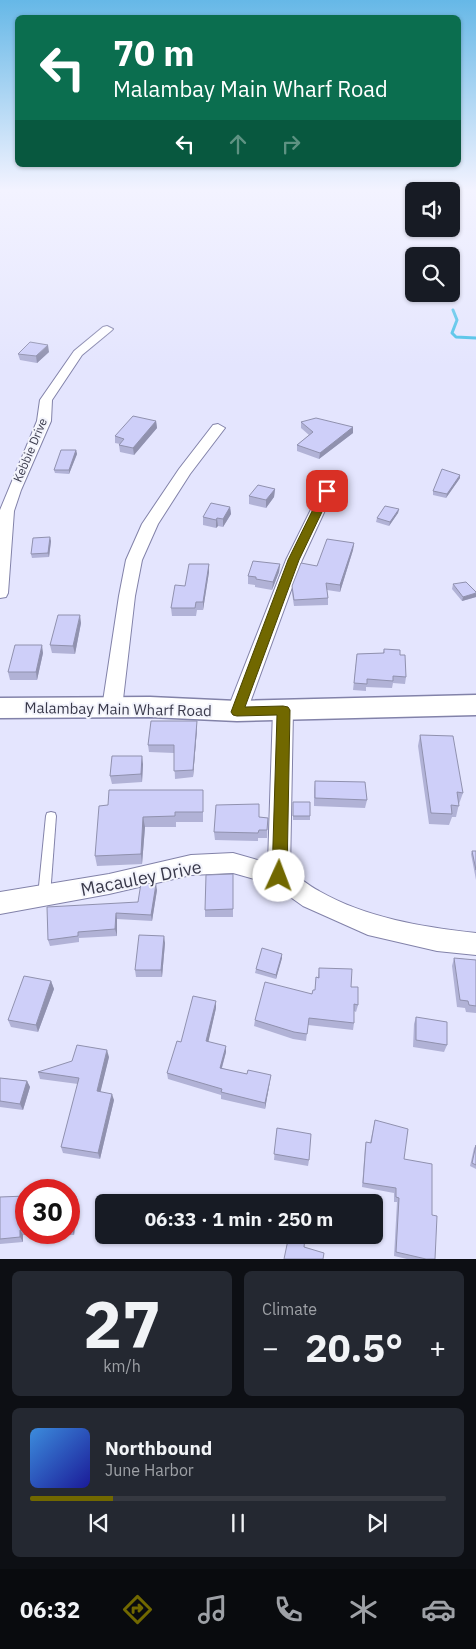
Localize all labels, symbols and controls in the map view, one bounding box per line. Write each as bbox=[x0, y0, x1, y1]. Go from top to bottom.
text: 70 m bbox=[113, 30, 195, 76]
icon: left bbox=[30, 35, 95, 100]
text: Malambay Main Wharf Road bbox=[113, 74, 388, 103]
icon: left bbox=[171, 130, 199, 158]
icon: ahead bbox=[224, 130, 252, 158]
icon: right bbox=[277, 130, 305, 158]
map controls bbox=[405, 182, 460, 302]
button: sound bbox=[405, 182, 460, 237]
button: search bbox=[405, 247, 460, 302]
street label: Kebbie Drive bbox=[10, 415, 50, 484]
pin bbox=[306, 470, 348, 512]
icon: arrive bbox=[313, 477, 341, 505]
street label: Malambay Main Wharf Road bbox=[24, 698, 212, 720]
position arrow bbox=[252, 849, 304, 901]
street label: Macauley Drive bbox=[79, 855, 204, 901]
speed limit sign: 30 bbox=[15, 1179, 80, 1244]
text: 06:33 · 1 min · 250 m bbox=[145, 1207, 333, 1231]
text: 27 bbox=[83, 1281, 161, 1366]
text: Climate bbox=[262, 1299, 317, 1319]
text: 20.5° bbox=[305, 1323, 403, 1372]
text: − bbox=[262, 1329, 279, 1366]
text: + bbox=[429, 1329, 446, 1366]
text: km/h bbox=[103, 1356, 141, 1376]
text: Northbound bbox=[105, 1436, 212, 1460]
text: June Harbor bbox=[105, 1460, 194, 1480]
icon: previous bbox=[85, 1509, 113, 1537]
icon: pause bbox=[224, 1509, 252, 1537]
icon: next bbox=[363, 1509, 391, 1537]
icon: directions bbox=[120, 1592, 155, 1627]
icon: music bbox=[195, 1592, 230, 1627]
icon: phone bbox=[271, 1592, 306, 1627]
icon: climate bbox=[346, 1592, 381, 1627]
icon: car bbox=[421, 1592, 456, 1627]
text: 06:32 bbox=[20, 1595, 80, 1624]

